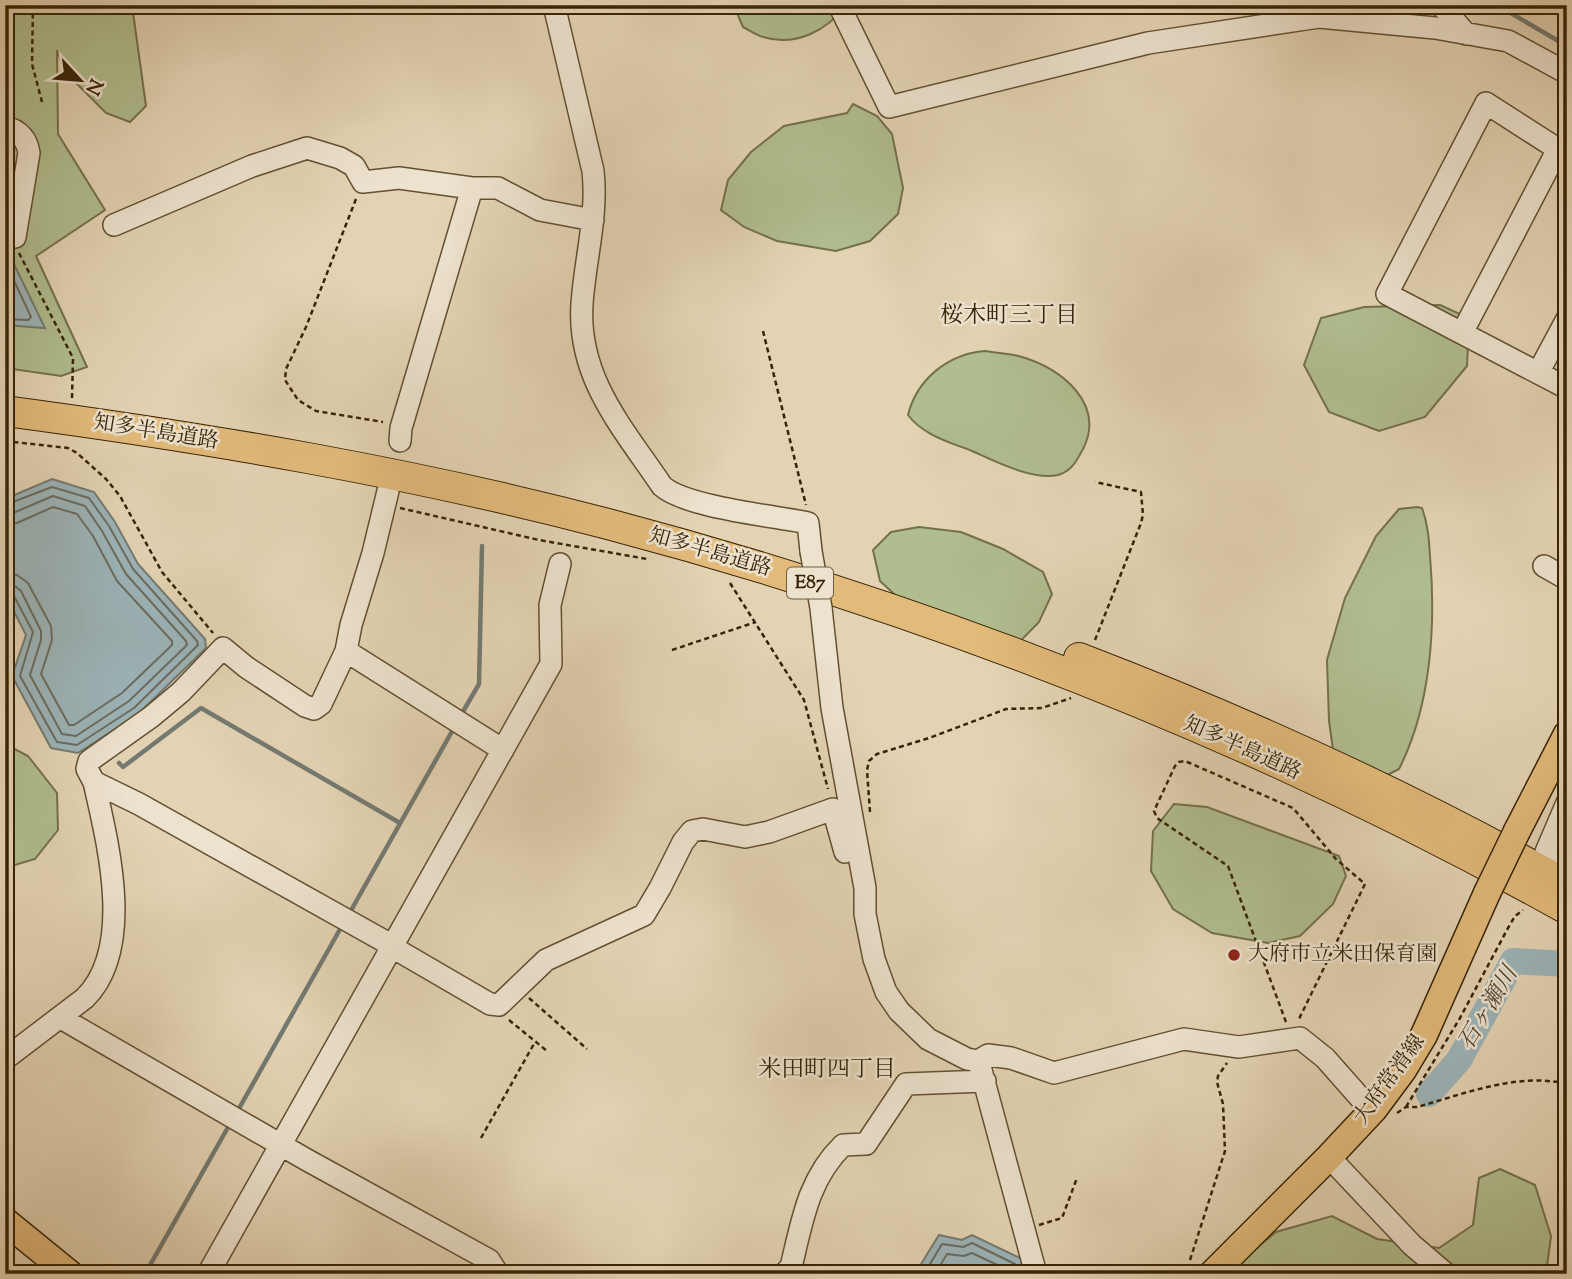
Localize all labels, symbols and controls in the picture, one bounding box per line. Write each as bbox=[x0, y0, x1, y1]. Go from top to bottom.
north arrow bbox=[46, 46, 116, 116]
text: N bbox=[78, 74, 108, 99]
district label: 桜木町三丁目 bbox=[940, 300, 1078, 333]
street label: 知多半島道路 bbox=[91, 408, 221, 458]
street label: 知多半島道路 bbox=[645, 521, 775, 585]
road number: E87 bbox=[787, 568, 833, 598]
street label: 知多半島道路 bbox=[1178, 710, 1306, 788]
place label: 大府市立米田保育園 bbox=[1248, 940, 1437, 970]
marker: 大府市立米田保育園 bbox=[1226, 947, 1242, 963]
water label: 石ヶ瀬川 bbox=[1451, 959, 1528, 1057]
street label: 大府常滑線 bbox=[1347, 1029, 1433, 1131]
district label: 米田町四丁目 bbox=[758, 1054, 896, 1087]

